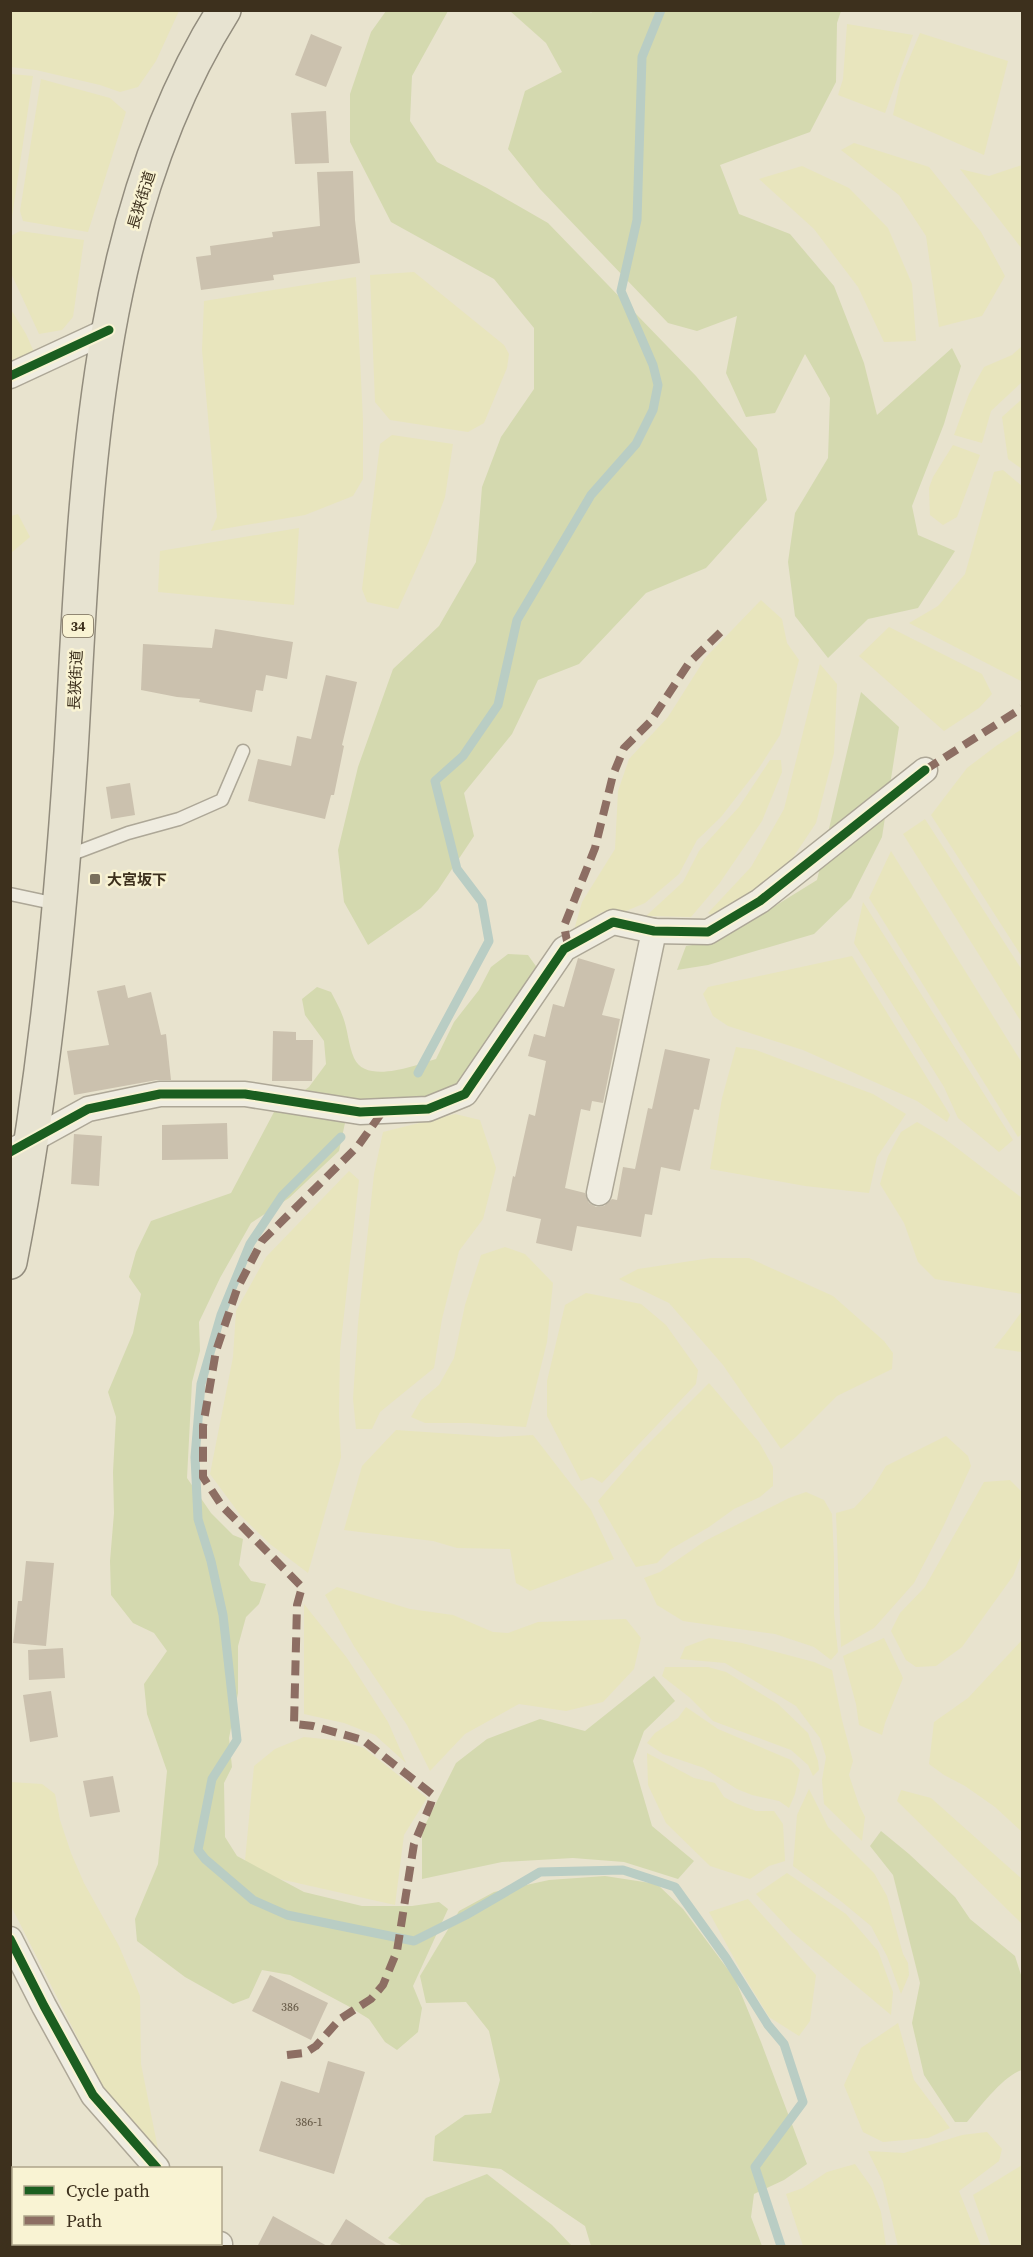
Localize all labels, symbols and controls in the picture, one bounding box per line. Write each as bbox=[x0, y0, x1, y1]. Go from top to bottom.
street label: 長狭街道 bbox=[122, 168, 160, 232]
road number: 34 bbox=[63, 615, 93, 637]
street label: 長狭街道 bbox=[63, 649, 87, 711]
place label: 大宮坂下 bbox=[107, 869, 167, 890]
marker: 大宮坂下 bbox=[88, 872, 102, 886]
house number: 386 bbox=[281, 1999, 299, 2015]
house number: 386-1 bbox=[295, 2114, 323, 2130]
legend bbox=[12, 2167, 222, 2245]
text: Cycle path bbox=[66, 2178, 150, 2203]
text: Path bbox=[66, 2208, 103, 2233]

